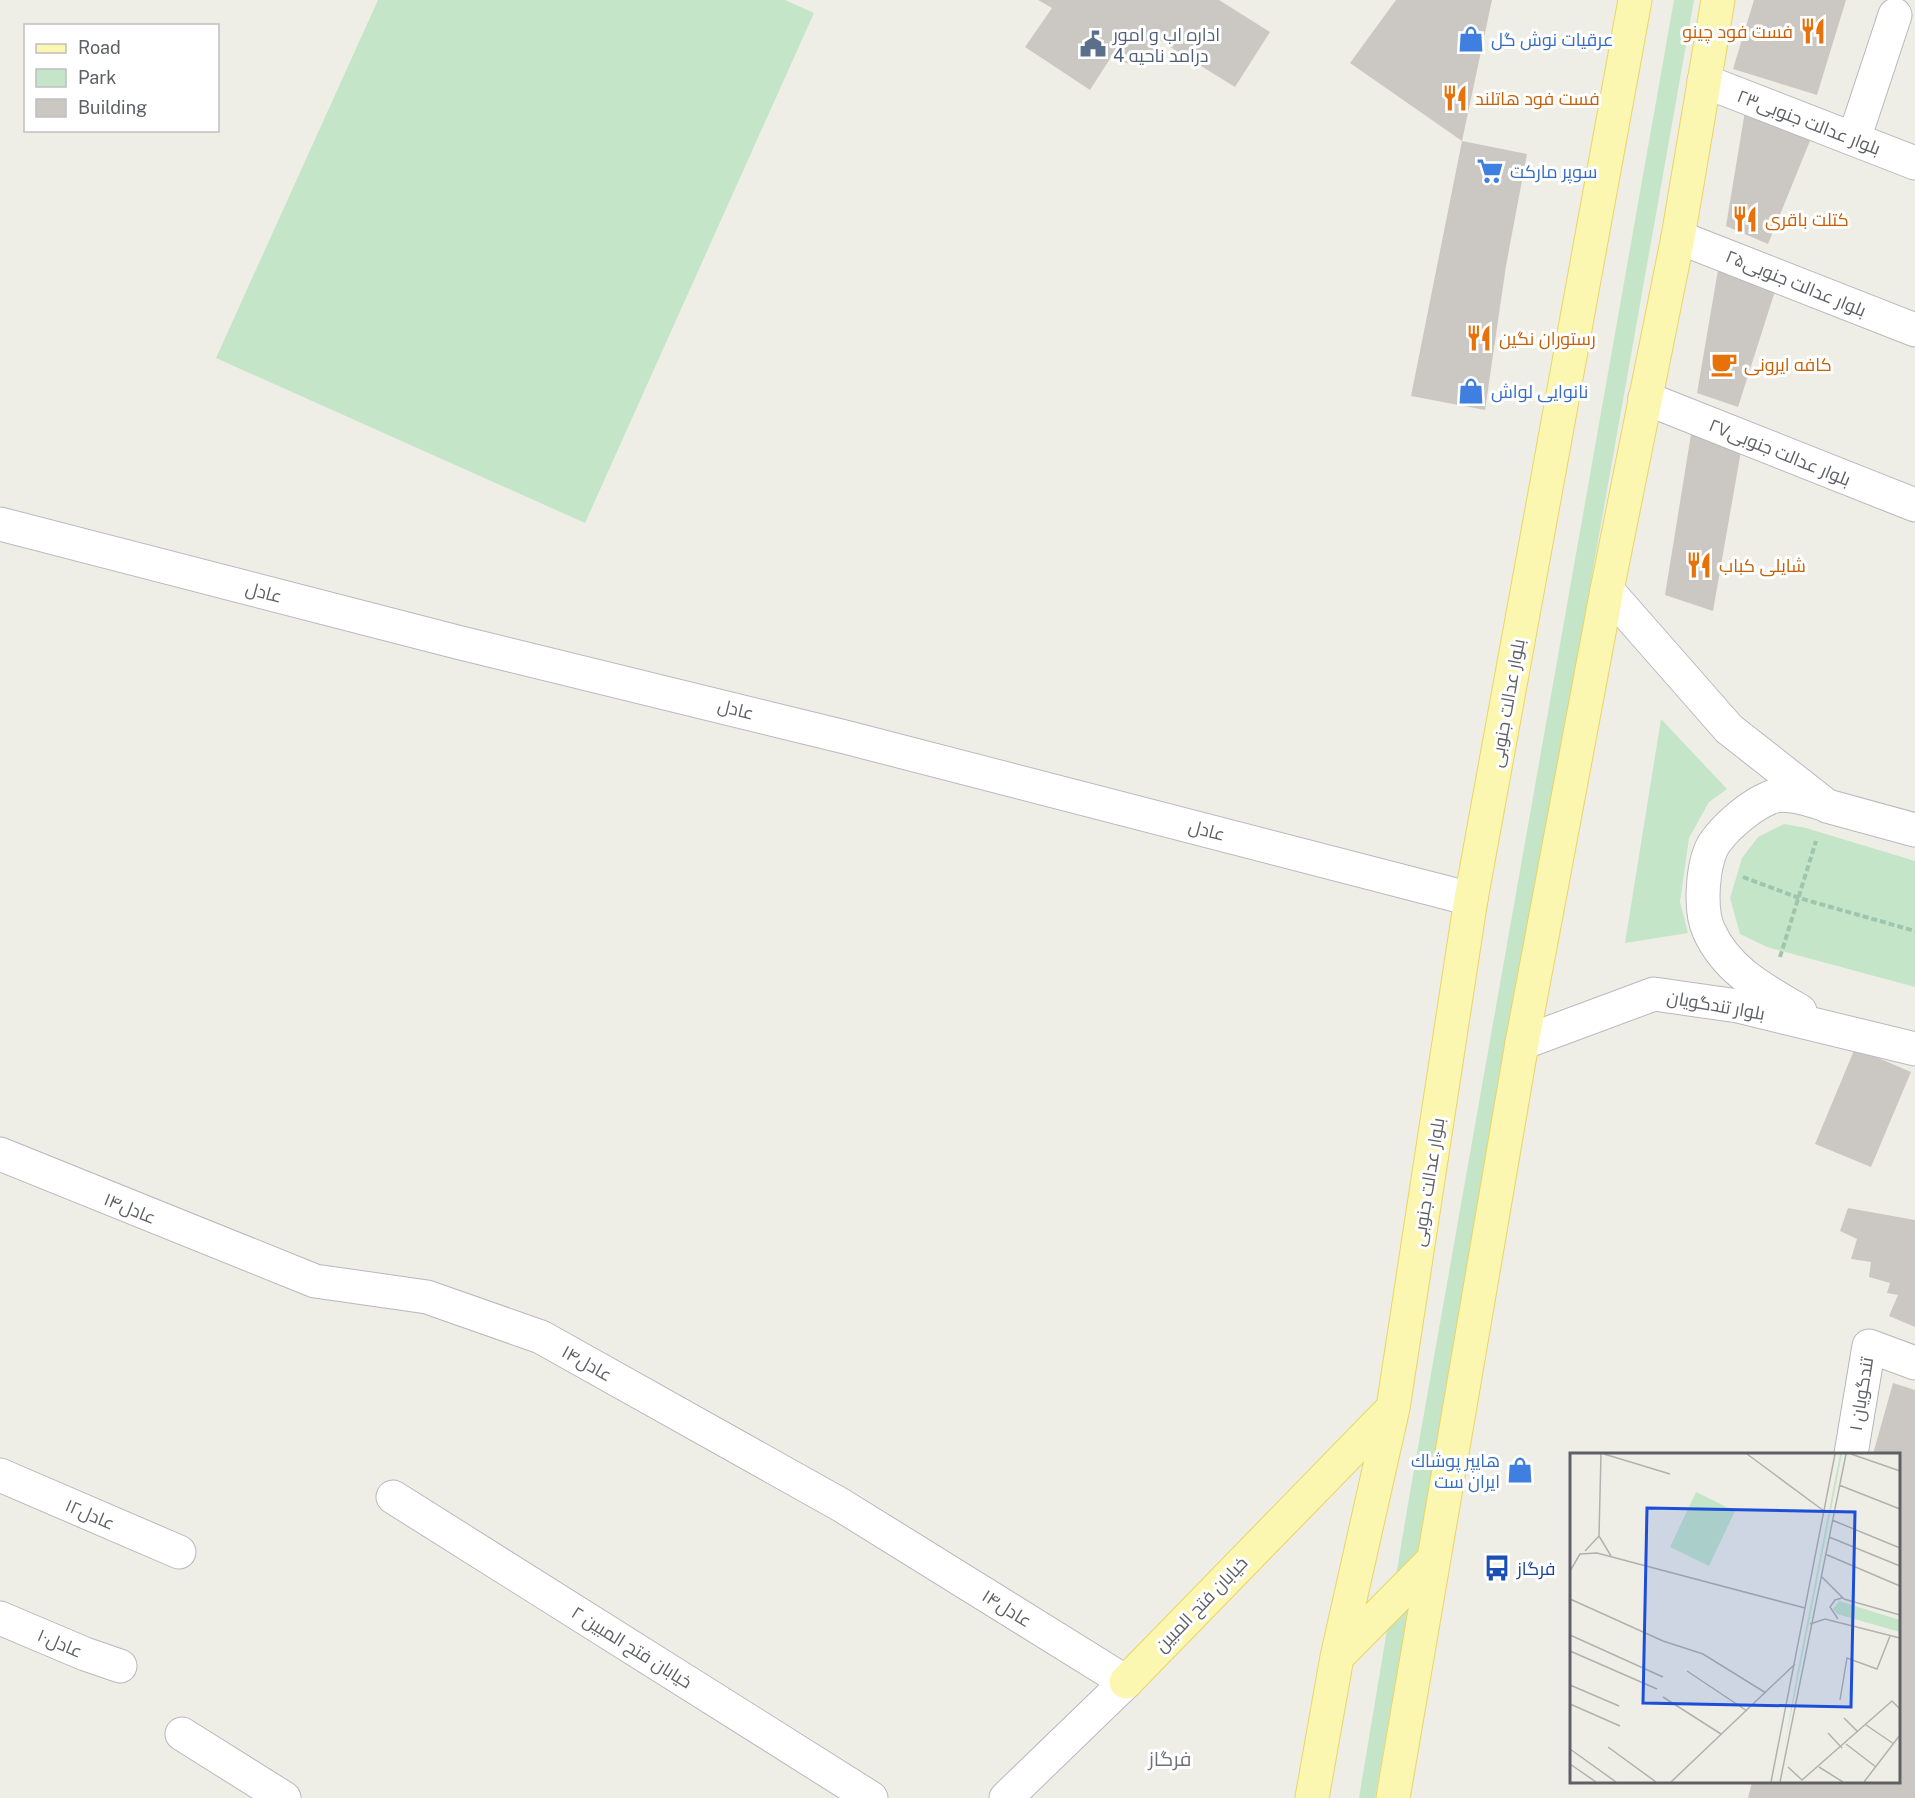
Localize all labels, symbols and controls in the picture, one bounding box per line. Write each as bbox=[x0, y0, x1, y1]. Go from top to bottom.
restaurant icon: فست فود چینو bbox=[1798, 16, 1828, 46]
place label: فست فود چینو bbox=[1682, 21, 1793, 44]
legend bbox=[24, 24, 219, 132]
place label: اداره اب و امور درامد ناحیه 4 bbox=[1112, 24, 1220, 67]
shop icon: عرقیات نوش گل bbox=[1456, 24, 1486, 54]
public building icon: اداره اب و امور درامد ناحیه 4 bbox=[1078, 29, 1108, 59]
place label: عرقیات نوش گل bbox=[1491, 29, 1613, 51]
text: Road bbox=[78, 37, 121, 58]
text: Park bbox=[78, 67, 116, 88]
restaurant icon: فست فود هاتلند bbox=[1440, 83, 1470, 113]
street label: بلوار عدالت جنوبی۲۳ bbox=[1734, 85, 1884, 160]
place label: فست فود هاتلند bbox=[1475, 88, 1600, 110]
text: Building bbox=[78, 97, 147, 118]
supermarket icon: سوپر مارکت bbox=[1475, 156, 1505, 186]
place label: سوپر مارکت bbox=[1510, 161, 1597, 184]
restaurant icon: کتلت باقری bbox=[1730, 204, 1760, 234]
place label: کتلت باقری bbox=[1765, 209, 1849, 231]
street label: بلوار عدالت جنوبی۲۵ bbox=[1722, 245, 1869, 322]
restaurant icon: رستوران نگین bbox=[1464, 323, 1494, 353]
place label: رستوران نگین bbox=[1499, 328, 1596, 350]
cafe icon: کافه ایرونی bbox=[1709, 349, 1739, 379]
place label: کافه ایرونی bbox=[1744, 354, 1832, 376]
shop icon: نانوایی لواش bbox=[1456, 376, 1486, 406]
place label: نانوایی لواش bbox=[1491, 381, 1588, 403]
street label: بلوار عدالت جنوبی۲۷ bbox=[1706, 414, 1854, 491]
restaurant icon: شایلی کباب bbox=[1684, 550, 1714, 580]
place label: شایلی کباب bbox=[1719, 555, 1806, 577]
street label: عادل bbox=[243, 577, 284, 608]
street label: بلوار عدالت جنوبی bbox=[1485, 637, 1530, 769]
street label: عادل bbox=[715, 694, 756, 725]
street label: عادل bbox=[1186, 815, 1227, 846]
street label: بلوار تندگویان bbox=[1665, 986, 1767, 1025]
street label: بلوار عدالت جنوبی bbox=[1407, 1116, 1450, 1248]
street label: عادل۱۴ bbox=[101, 1188, 159, 1229]
street label: عادل۱۴ bbox=[558, 1341, 616, 1386]
street label: ۱ تندگویان bbox=[1845, 1355, 1878, 1433]
place label: هايپر پوشاك ايران ست bbox=[1411, 1450, 1500, 1493]
inset map bbox=[1570, 1453, 1900, 1783]
shop icon: هايپر پوشاك ايران ست bbox=[1505, 1455, 1535, 1485]
street label: عادل۱۲ bbox=[62, 1494, 118, 1535]
street label: خیابان فتح المبین bbox=[1150, 1552, 1253, 1657]
bus stop icon: فرگاز bbox=[1482, 1553, 1512, 1583]
place label: فرگاز bbox=[1516, 1558, 1556, 1580]
street label: عادل۱۴ bbox=[978, 1585, 1036, 1632]
street label: خیابان فتح المبین ۲ bbox=[567, 1602, 696, 1694]
street label: عادل۱۰ bbox=[34, 1624, 86, 1663]
district label: فرگاز bbox=[1148, 1747, 1191, 1771]

